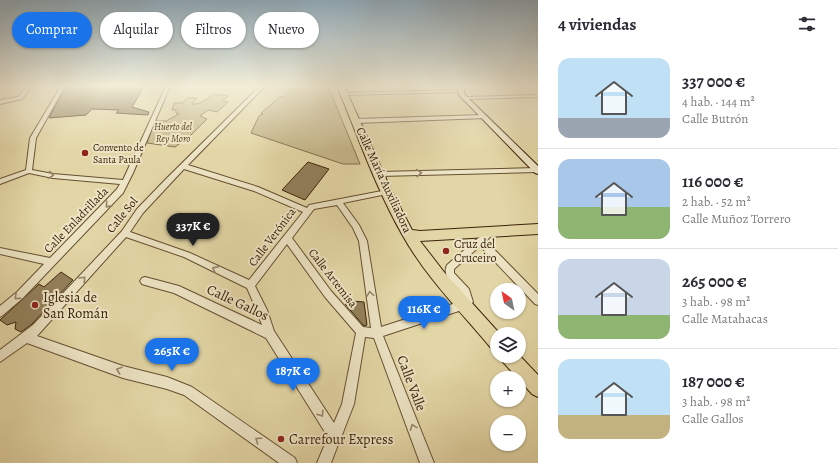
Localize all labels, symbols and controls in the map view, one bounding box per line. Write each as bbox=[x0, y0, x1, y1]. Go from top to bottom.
chip: Comprar bbox=[12, 12, 92, 48]
chip: Alquilar bbox=[100, 12, 173, 48]
chip: Filtros bbox=[181, 12, 246, 48]
chip: Nuevo bbox=[254, 12, 319, 48]
text: 4 viviendas bbox=[558, 13, 636, 36]
icon: filters bbox=[796, 13, 818, 35]
text: 337 000 € bbox=[682, 70, 745, 93]
icon: home bbox=[590, 74, 638, 122]
text: 4 hab. · 144 m² bbox=[682, 93, 755, 110]
text: Calle Butrón bbox=[682, 110, 748, 127]
park label: Huerto del Rey Moro bbox=[154, 120, 193, 145]
street label: Calle María Auxiliadora bbox=[352, 124, 416, 236]
place label: Convento de Santa Paula bbox=[93, 141, 144, 166]
marker: Convento de Santa Paula bbox=[80, 148, 90, 158]
one-way arrow bbox=[416, 169, 422, 178]
one-way arrow bbox=[48, 170, 54, 179]
text: 116 000 € bbox=[682, 170, 743, 193]
icon: home bbox=[590, 175, 638, 223]
street label: Calle Enladrillada bbox=[40, 183, 112, 257]
text: 2 hab. · 52 m² bbox=[682, 193, 751, 210]
street label: Calle Sol bbox=[103, 194, 141, 236]
one-way arrow bbox=[105, 200, 112, 208]
street label: Calle Verónica bbox=[245, 204, 300, 270]
text: Calle Muñoz Torrero bbox=[682, 210, 791, 227]
pin: 337K € bbox=[160, 213, 226, 247]
text: 337K € bbox=[176, 217, 211, 234]
place label: Cruz del Cruceiro bbox=[454, 236, 497, 266]
street label: Calle Artemisa bbox=[305, 245, 361, 311]
marker: Cruz del Cruceiro bbox=[441, 246, 451, 256]
one-way arrow bbox=[212, 266, 219, 274]
text: 265 000 € bbox=[682, 270, 747, 293]
icon: home bbox=[590, 275, 638, 323]
one-way arrow bbox=[78, 276, 86, 284]
street label: Calle Gallos bbox=[204, 280, 272, 325]
north arrow bbox=[490, 283, 526, 319]
map controls bbox=[490, 283, 526, 451]
place label: Iglesia de San Román bbox=[43, 288, 108, 323]
one-way arrow bbox=[366, 291, 375, 297]
one-way arrow bbox=[14, 293, 21, 300]
text: 3 hab. · 98 m² bbox=[682, 293, 750, 310]
pin: 116K € bbox=[391, 296, 457, 330]
marker: Iglesia de San Román bbox=[30, 300, 40, 310]
text: 116K € bbox=[407, 300, 441, 317]
text: Calle Matahacas bbox=[682, 310, 768, 327]
button: layers bbox=[490, 327, 526, 363]
pin: 265K € bbox=[139, 338, 205, 372]
text: 265K € bbox=[154, 342, 190, 359]
street label: Calle Valle bbox=[392, 353, 431, 414]
pin: 187K € bbox=[260, 358, 326, 392]
text: 187K € bbox=[276, 362, 310, 379]
one-way arrow bbox=[116, 367, 123, 375]
text: 187 000 € bbox=[682, 370, 745, 393]
button: + bbox=[490, 371, 526, 407]
icon: home bbox=[590, 375, 638, 423]
text: 3 hab. · 98 m² bbox=[682, 393, 750, 410]
one-way arrow bbox=[316, 409, 323, 416]
text: Calle Gallos bbox=[682, 410, 744, 427]
button: − bbox=[490, 415, 526, 451]
one-way arrow bbox=[409, 423, 417, 430]
place label: Carrefour Express bbox=[289, 430, 393, 449]
marker: Carrefour Express bbox=[276, 434, 286, 444]
one-way arrow bbox=[256, 438, 263, 445]

